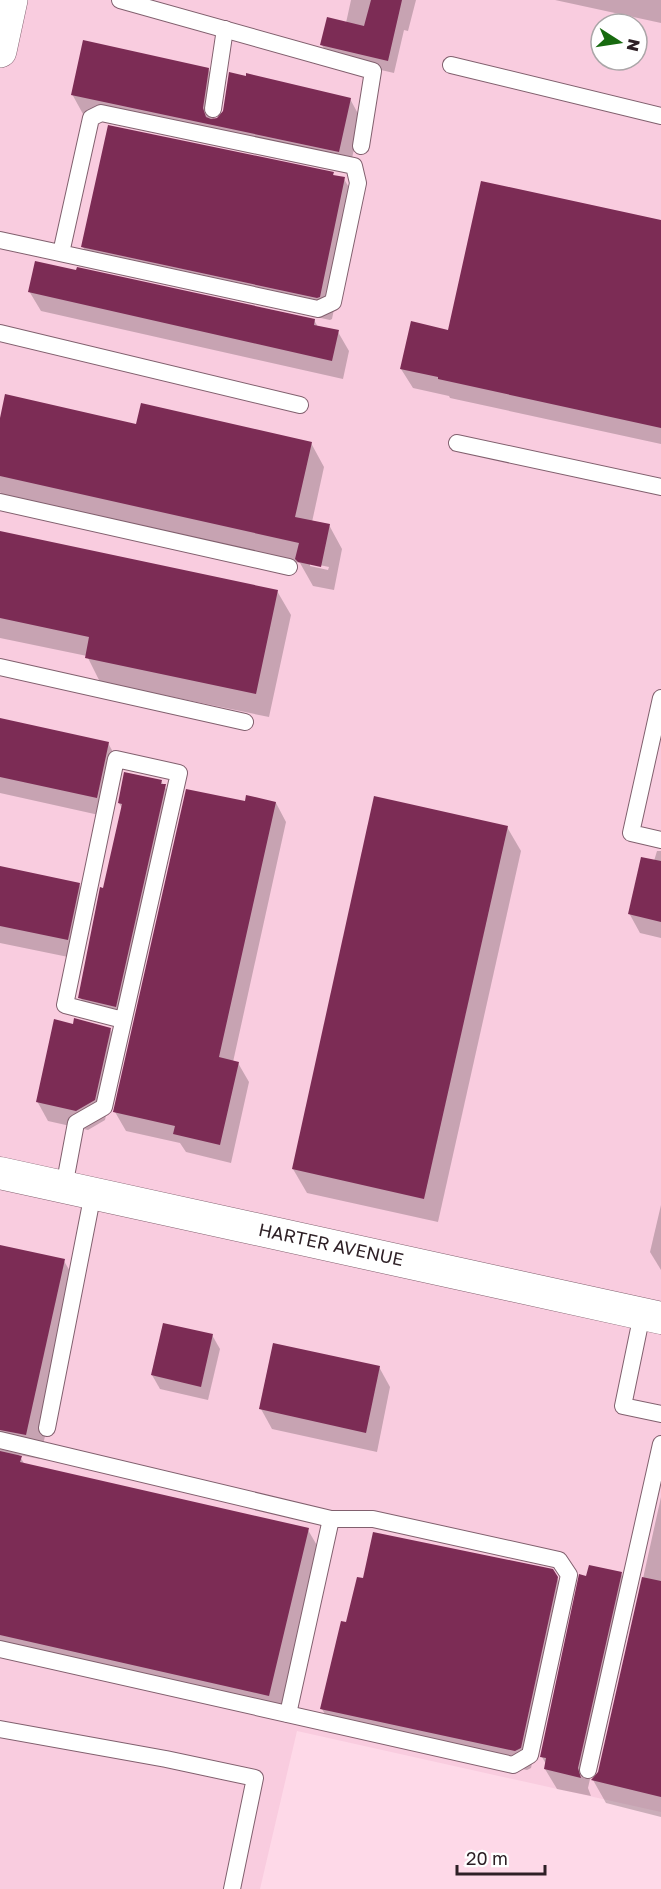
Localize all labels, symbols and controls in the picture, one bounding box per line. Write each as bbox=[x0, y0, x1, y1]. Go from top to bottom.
north arrow bbox=[589, 12, 649, 72]
text: N bbox=[623, 37, 645, 53]
street label: HARTER AVENUE bbox=[257, 1218, 406, 1270]
scale bar bbox=[457, 1838, 546, 1876]
text: 20 m bbox=[466, 1847, 508, 1869]

